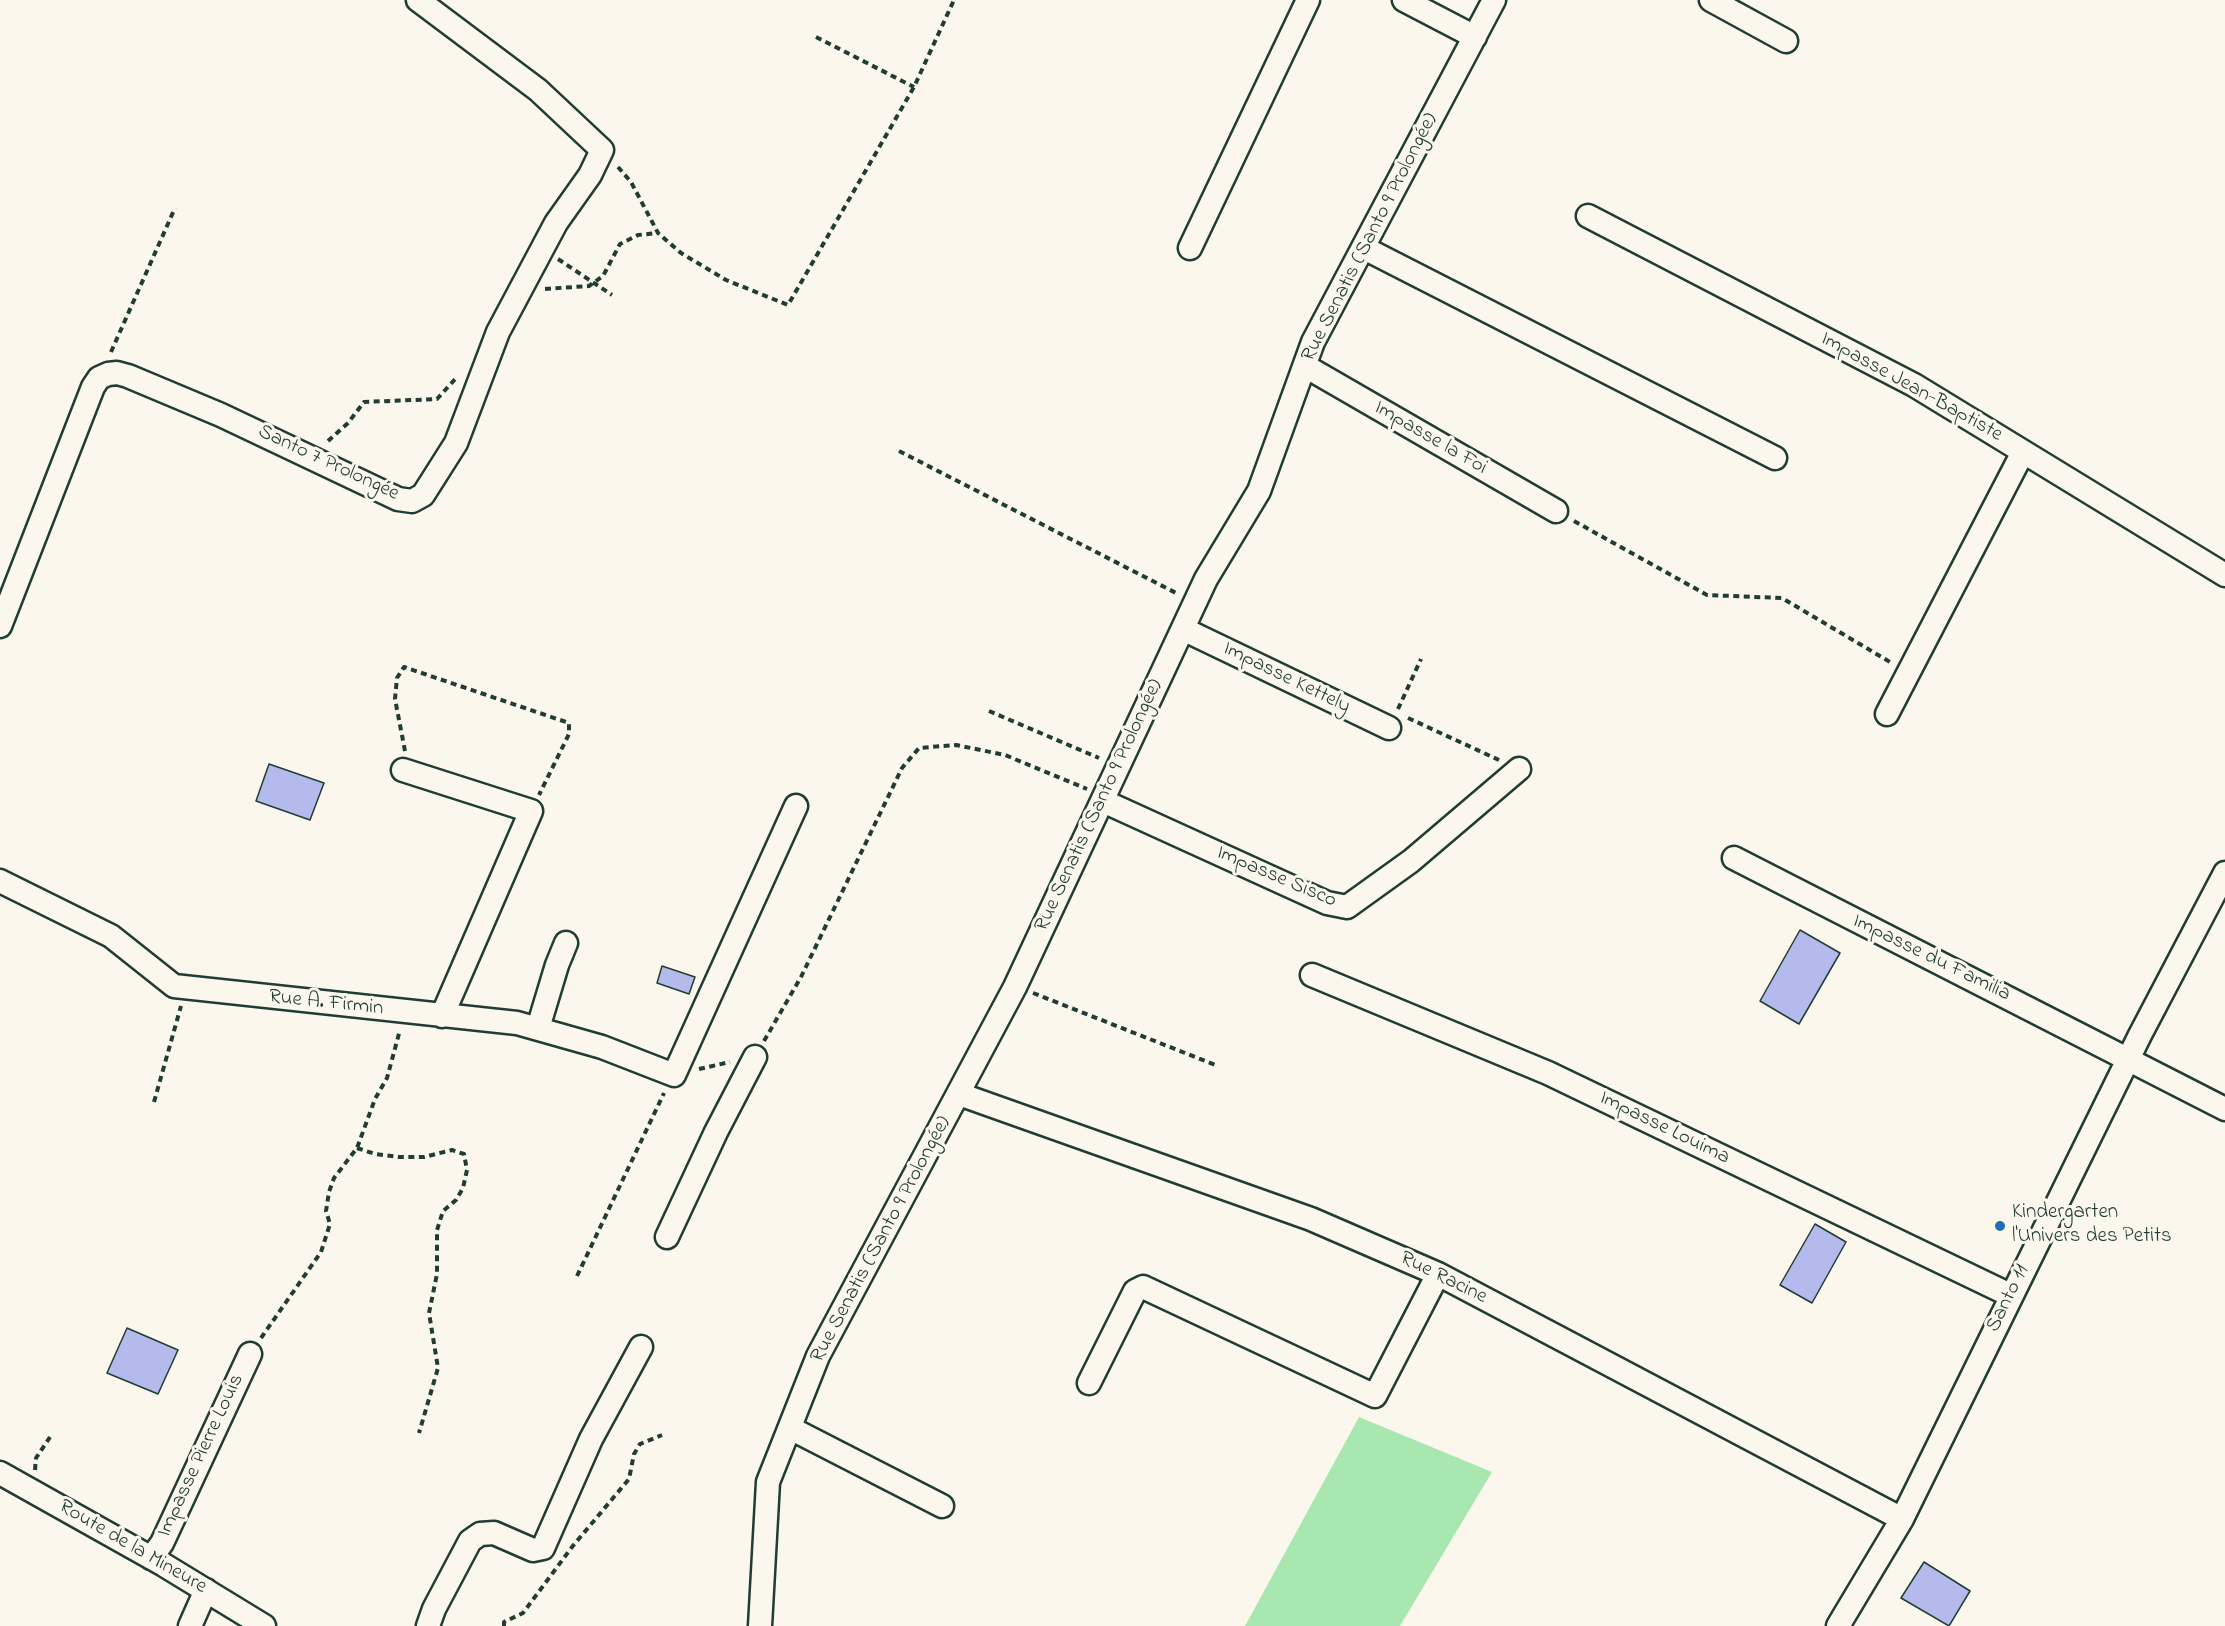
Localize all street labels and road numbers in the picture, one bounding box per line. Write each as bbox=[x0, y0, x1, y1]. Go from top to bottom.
street label: Rue Senatis (Santo 9 Prolongée) bbox=[1297, 110, 1445, 366]
street label: Impasse Jean-Baptiste bbox=[1816, 327, 2006, 449]
street label: Impasse la Foi bbox=[1369, 396, 1491, 482]
street label: Santo 7 Prolongée bbox=[253, 420, 403, 508]
street label: Impasse Kettely bbox=[1218, 637, 1354, 721]
street label: Rue Senatis (Santo 9 Prolongée) bbox=[1030, 676, 1170, 936]
street label: Impasse Sisco bbox=[1212, 841, 1340, 915]
street label: Impasse du Familia bbox=[1848, 910, 2014, 1008]
street label: Rue A. Firmin bbox=[267, 985, 385, 1023]
street label: Impasse Louima bbox=[1595, 1087, 1733, 1171]
street label: Rue Senatis (Santo 9 Prolongée) bbox=[806, 1113, 958, 1367]
street label: Rue Racine bbox=[1395, 1247, 1491, 1311]
street label: Santo 11 bbox=[1982, 1261, 2036, 1337]
street label: Impasse Pierre Louis bbox=[153, 1371, 251, 1541]
street label: Route de la Mineure bbox=[53, 1495, 211, 1601]

